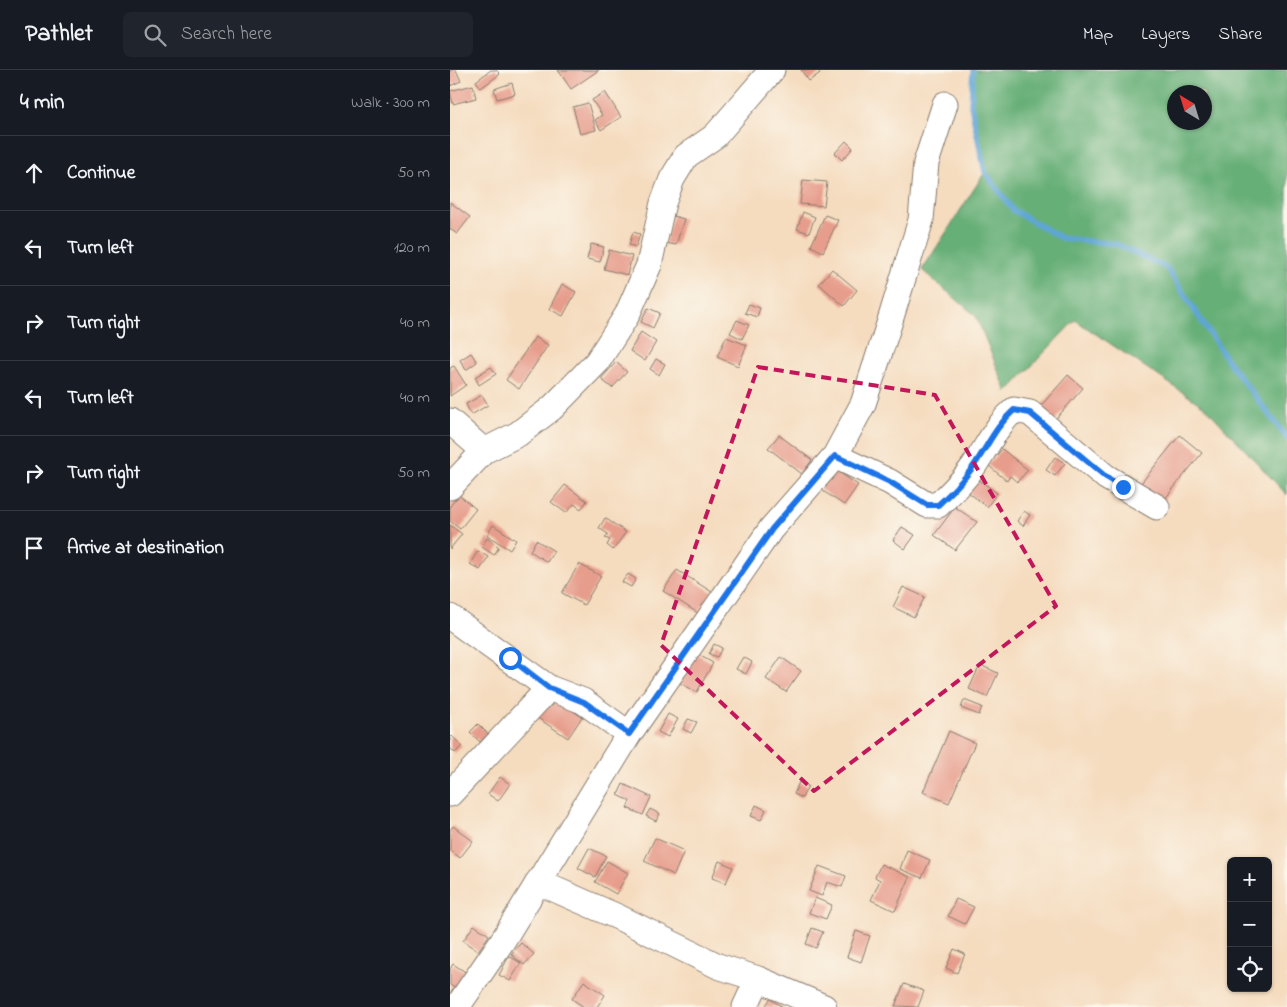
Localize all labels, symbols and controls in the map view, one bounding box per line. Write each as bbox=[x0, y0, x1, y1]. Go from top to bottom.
search box bbox=[123, 12, 473, 57]
text: Pathlet bbox=[25, 17, 93, 52]
icon: search bbox=[141, 21, 169, 49]
text: Search here bbox=[181, 21, 272, 48]
text: Map bbox=[1083, 22, 1113, 48]
text: Layers bbox=[1141, 22, 1191, 48]
text: Share bbox=[1219, 22, 1262, 48]
north arrow bbox=[1167, 85, 1212, 130]
text: 4 min bbox=[20, 88, 64, 118]
text: Walk · 300 m bbox=[351, 91, 430, 115]
icon: ahead bbox=[20, 159, 48, 187]
text: Continue bbox=[67, 160, 135, 187]
text: 50 m bbox=[398, 161, 430, 185]
icon: left bbox=[20, 234, 48, 262]
text: Turn left bbox=[67, 235, 134, 262]
text: 120 m bbox=[394, 236, 430, 260]
icon: right bbox=[20, 309, 48, 337]
text: Turn right bbox=[67, 310, 140, 337]
text: 40 m bbox=[400, 311, 430, 335]
icon: left bbox=[20, 384, 48, 412]
text: Turn left bbox=[67, 385, 134, 412]
text: 40 m bbox=[400, 386, 430, 410]
icon: right bbox=[20, 459, 48, 487]
text: Turn right bbox=[67, 460, 140, 487]
text: 50 m bbox=[398, 461, 430, 485]
route end bbox=[1112, 476, 1135, 499]
icon: arrive bbox=[20, 534, 48, 562]
text: Arrive at destination bbox=[67, 535, 224, 562]
route start bbox=[499, 647, 522, 670]
map controls bbox=[1227, 857, 1272, 992]
button: + bbox=[1227, 857, 1272, 902]
button: − bbox=[1227, 902, 1272, 947]
button: locate bbox=[1227, 947, 1272, 992]

